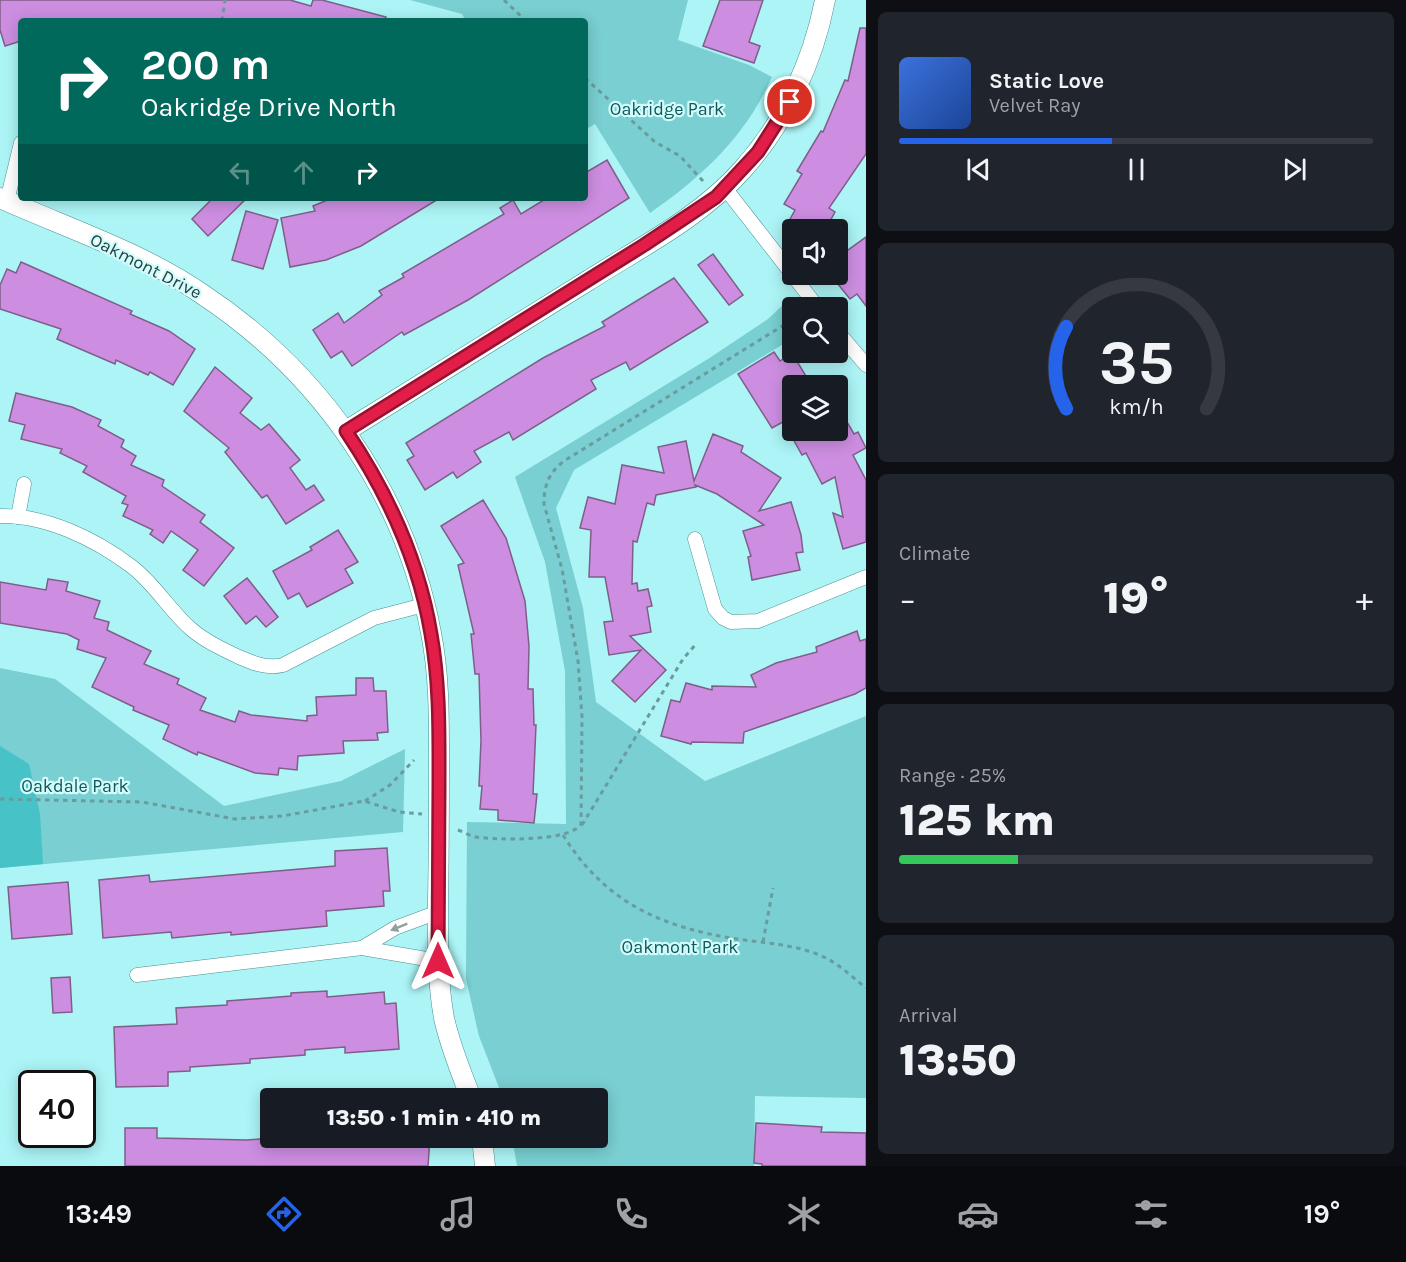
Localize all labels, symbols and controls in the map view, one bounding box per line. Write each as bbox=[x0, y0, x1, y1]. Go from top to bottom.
text: 200 m bbox=[141, 40, 270, 90]
icon: right bbox=[42, 42, 120, 120]
text: Static Love bbox=[989, 68, 1104, 94]
pin bbox=[764, 76, 815, 127]
icon: arrive bbox=[773, 85, 806, 118]
text: Oakridge Drive North bbox=[141, 91, 397, 123]
text: Velvet Ray bbox=[989, 94, 1081, 117]
park label: Oakridge Park bbox=[610, 98, 724, 120]
icon: previous bbox=[962, 153, 995, 186]
icon: pause bbox=[1120, 153, 1153, 186]
icon: next bbox=[1278, 153, 1311, 186]
icon: left bbox=[224, 156, 257, 189]
icon: ahead bbox=[287, 156, 320, 189]
icon: right bbox=[350, 156, 383, 189]
map controls bbox=[782, 219, 848, 441]
button: sound bbox=[782, 219, 848, 285]
street label: Oakmont Drive bbox=[87, 228, 205, 304]
button: search bbox=[782, 297, 848, 363]
text: 35 bbox=[1098, 326, 1174, 399]
button: layers bbox=[782, 375, 848, 441]
text: km/h bbox=[1109, 395, 1163, 420]
text: Climate bbox=[899, 542, 970, 565]
text: 19° bbox=[1103, 572, 1169, 624]
text: − bbox=[899, 580, 916, 618]
text: + bbox=[1356, 580, 1373, 618]
text: Range · 25% bbox=[899, 764, 1006, 787]
park label: Oakdale Park bbox=[21, 775, 129, 797]
text: 125 km bbox=[899, 794, 1055, 846]
one-way arrow bbox=[390, 923, 408, 932]
position arrow bbox=[406, 929, 470, 993]
park label: Oakmont Park bbox=[622, 936, 738, 958]
text: Arrival bbox=[899, 1004, 958, 1027]
text: 13:50 bbox=[899, 1034, 1017, 1086]
speed limit sign: 40 bbox=[18, 1070, 96, 1148]
text: 13:50 · 1 min · 410 m bbox=[327, 1105, 541, 1131]
icon: directions bbox=[263, 1193, 305, 1235]
icon: music bbox=[437, 1193, 479, 1235]
icon: phone bbox=[610, 1193, 652, 1235]
icon: climate bbox=[783, 1193, 825, 1235]
icon: car bbox=[957, 1193, 999, 1235]
icon: filters bbox=[1130, 1193, 1172, 1235]
text: 13:49 bbox=[66, 1198, 132, 1230]
text: 19° bbox=[1304, 1198, 1340, 1230]

